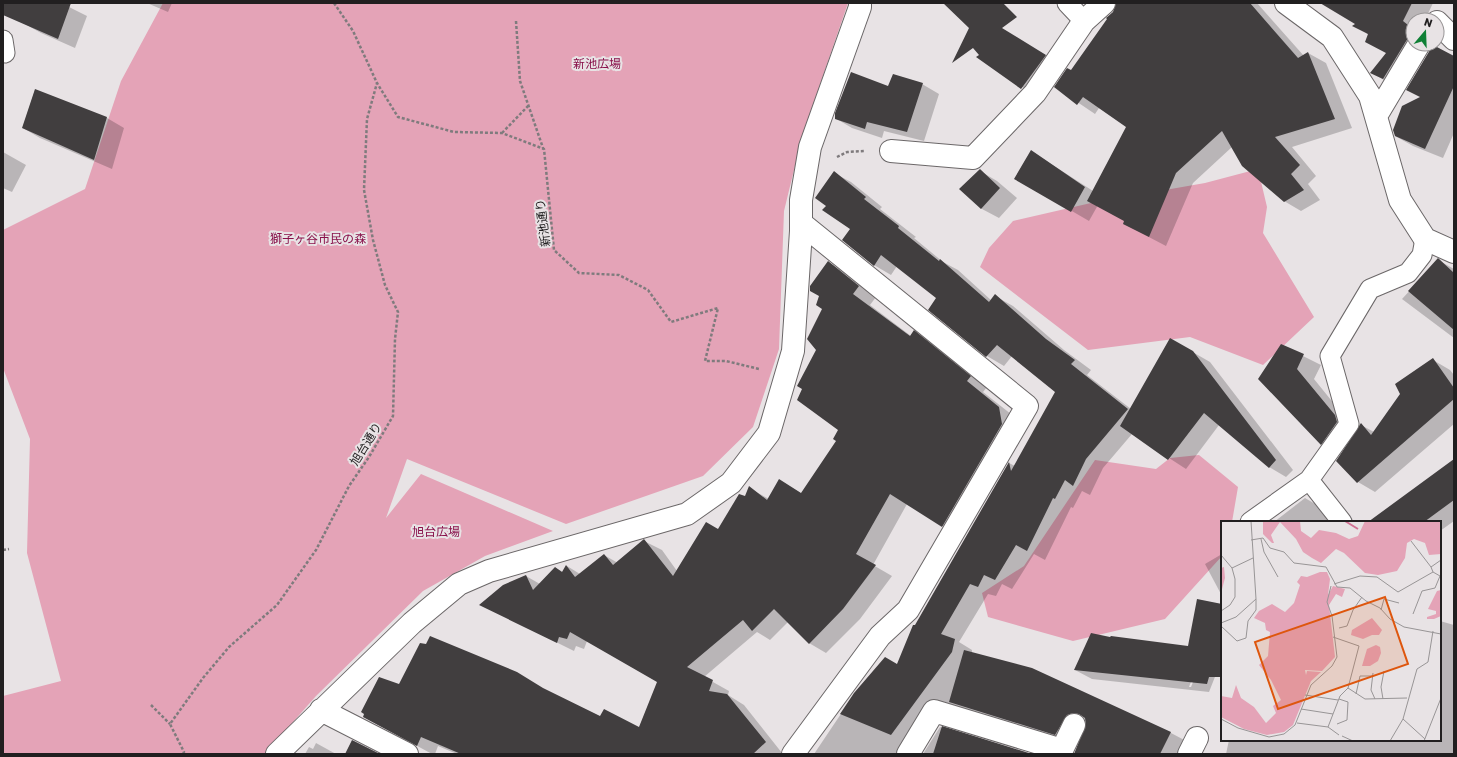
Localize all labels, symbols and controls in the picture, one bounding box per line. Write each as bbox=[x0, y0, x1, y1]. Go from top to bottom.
north arrow bbox=[1405, 12, 1445, 52]
text: N bbox=[1422, 16, 1434, 30]
park label: 新池広場 bbox=[573, 57, 621, 71]
street label: 新池通り bbox=[533, 198, 553, 248]
park label: 獅子ヶ谷市民の森 bbox=[270, 232, 366, 246]
street label: 旭台通り bbox=[347, 420, 385, 468]
inset map bbox=[1221, 521, 1441, 741]
park label: 旭台広場 bbox=[412, 525, 460, 539]

